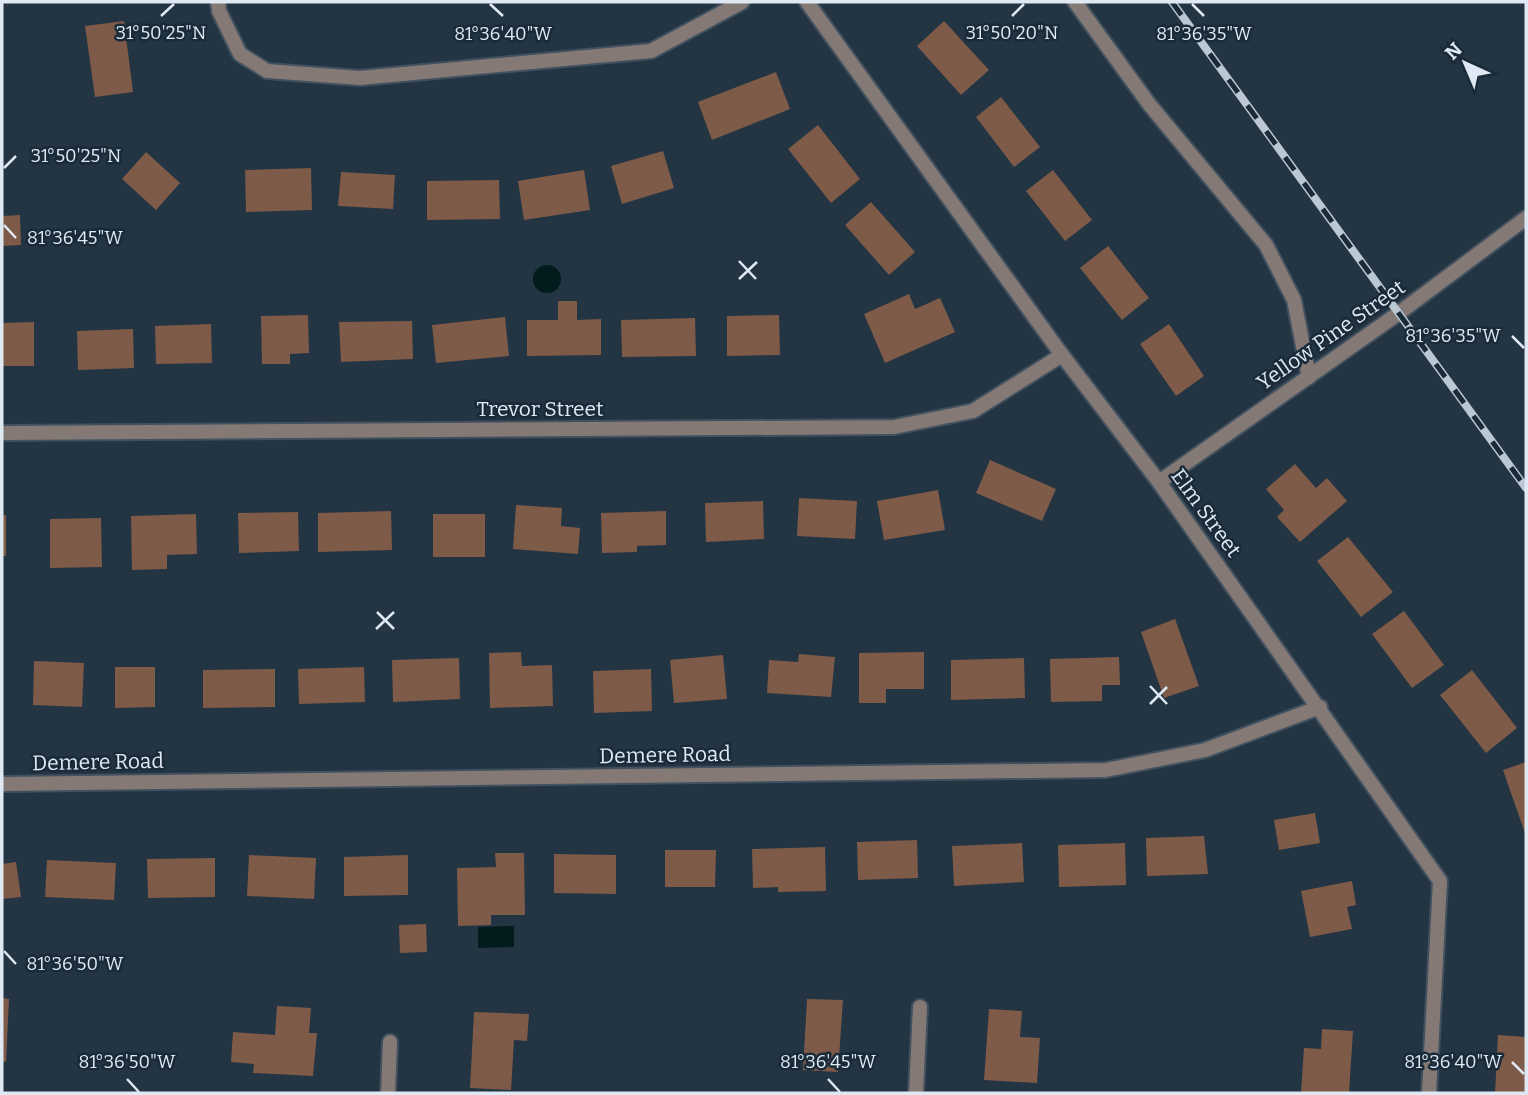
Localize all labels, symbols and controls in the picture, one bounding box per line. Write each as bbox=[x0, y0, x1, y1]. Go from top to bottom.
text: 31°50'25"N bbox=[116, 22, 206, 44]
text: 31°50'20"N bbox=[966, 22, 1058, 44]
text: 81°36'40"W bbox=[454, 23, 552, 45]
text: 81°36'35"W bbox=[1156, 23, 1252, 45]
north arrow bbox=[1430, 28, 1500, 98]
text: N bbox=[1440, 38, 1467, 64]
text: 31°50'25"N bbox=[31, 145, 121, 167]
text: 81°36'45"W bbox=[27, 227, 123, 249]
street label: Yellow Pine Street bbox=[1252, 274, 1410, 396]
text: 81°36'35"W bbox=[1405, 325, 1501, 347]
street label: Trevor Street bbox=[476, 396, 604, 422]
street label: Elm Street bbox=[1165, 464, 1247, 562]
street label: Demere Road bbox=[599, 741, 731, 769]
street label: Demere Road bbox=[32, 748, 164, 776]
text: 81°36'50"W bbox=[27, 953, 124, 975]
text: 81°36'50"W bbox=[79, 1051, 176, 1073]
text: 81°36'45"W bbox=[780, 1051, 876, 1073]
text: 81°36'40"W bbox=[1404, 1051, 1502, 1073]

